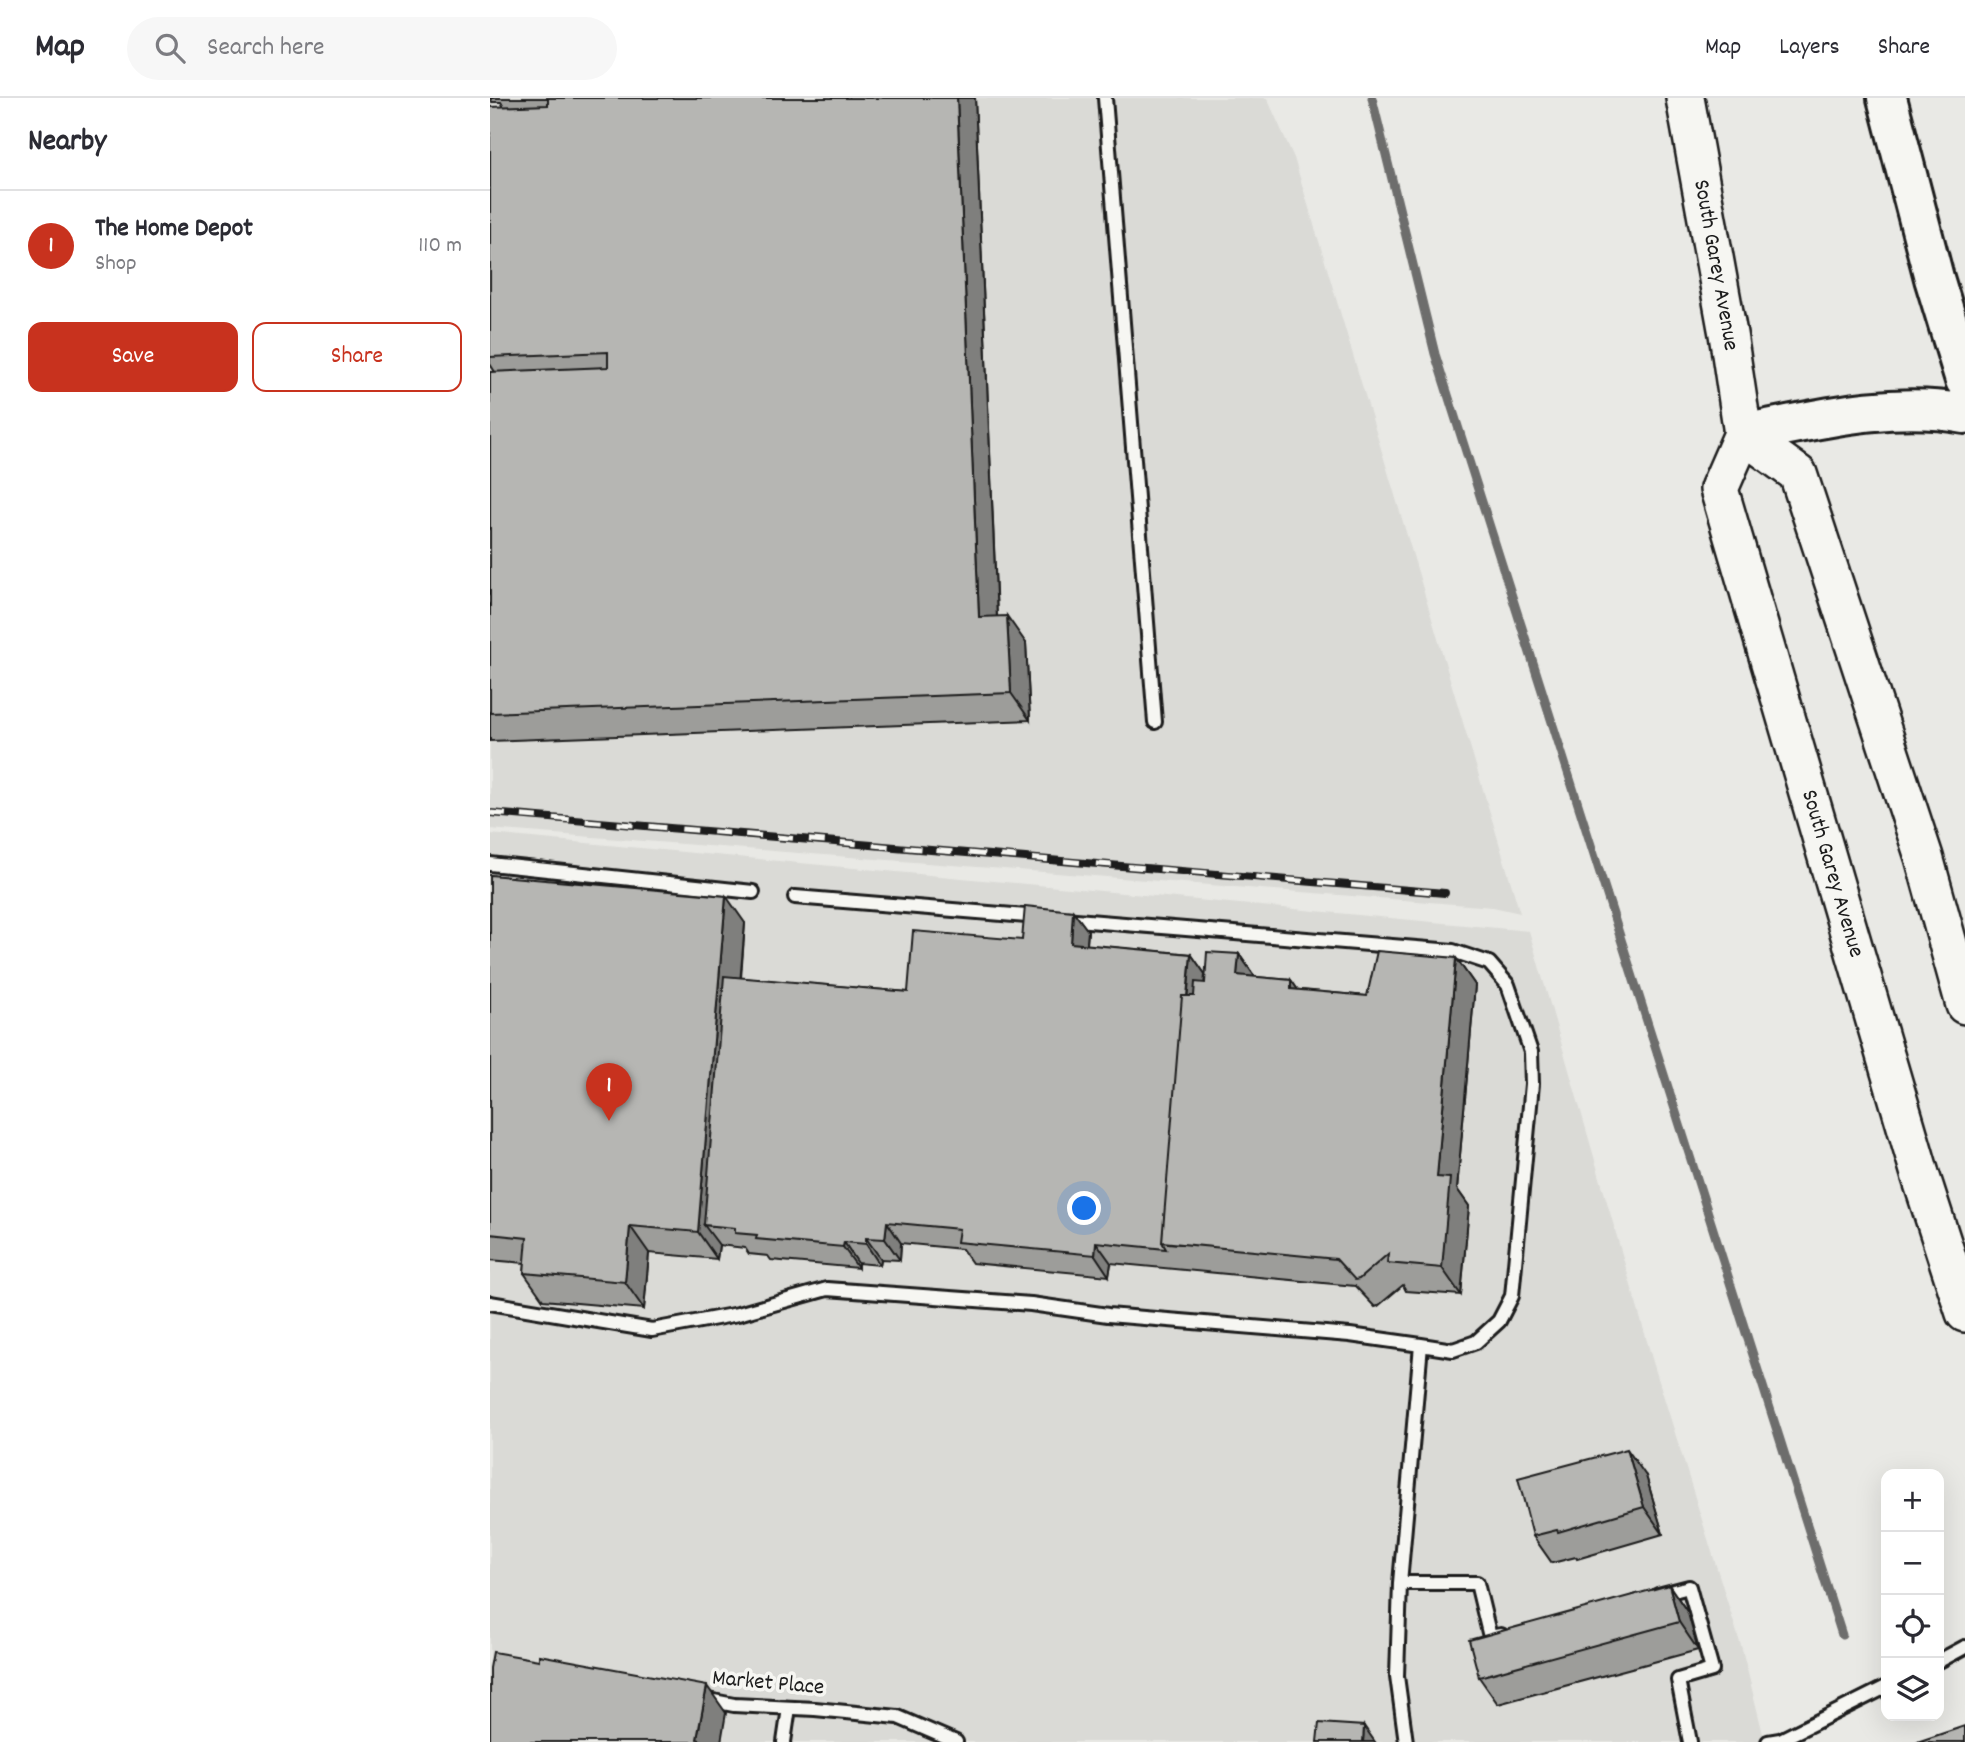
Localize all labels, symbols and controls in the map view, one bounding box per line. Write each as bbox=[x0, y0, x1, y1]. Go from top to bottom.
search box bbox=[127, 17, 617, 80]
text: Map bbox=[35, 25, 85, 72]
icon: search bbox=[151, 29, 189, 67]
text: Search here bbox=[207, 30, 325, 67]
text: Map bbox=[1705, 31, 1741, 65]
text: Layers bbox=[1779, 31, 1840, 65]
text: Share bbox=[1878, 31, 1930, 65]
text: Nearby bbox=[28, 122, 106, 165]
street label: South Garey Avenue bbox=[1684, 177, 1747, 353]
text: The Home Depot bbox=[95, 211, 253, 248]
text: 1 bbox=[48, 230, 54, 263]
text: 110 m bbox=[418, 230, 462, 263]
text: Shop bbox=[95, 248, 137, 281]
button: Save bbox=[28, 322, 238, 392]
button: Share bbox=[252, 322, 462, 392]
street label: South Garey Avenue bbox=[1792, 786, 1872, 962]
pin: 1 bbox=[586, 1063, 632, 1121]
your location bbox=[1067, 1191, 1101, 1225]
map controls bbox=[1881, 1469, 1944, 1721]
button: + bbox=[1881, 1469, 1944, 1532]
button: − bbox=[1881, 1532, 1944, 1595]
button: locate bbox=[1881, 1595, 1944, 1658]
button: layers bbox=[1881, 1658, 1944, 1721]
street label: Market Place bbox=[711, 1663, 825, 1705]

